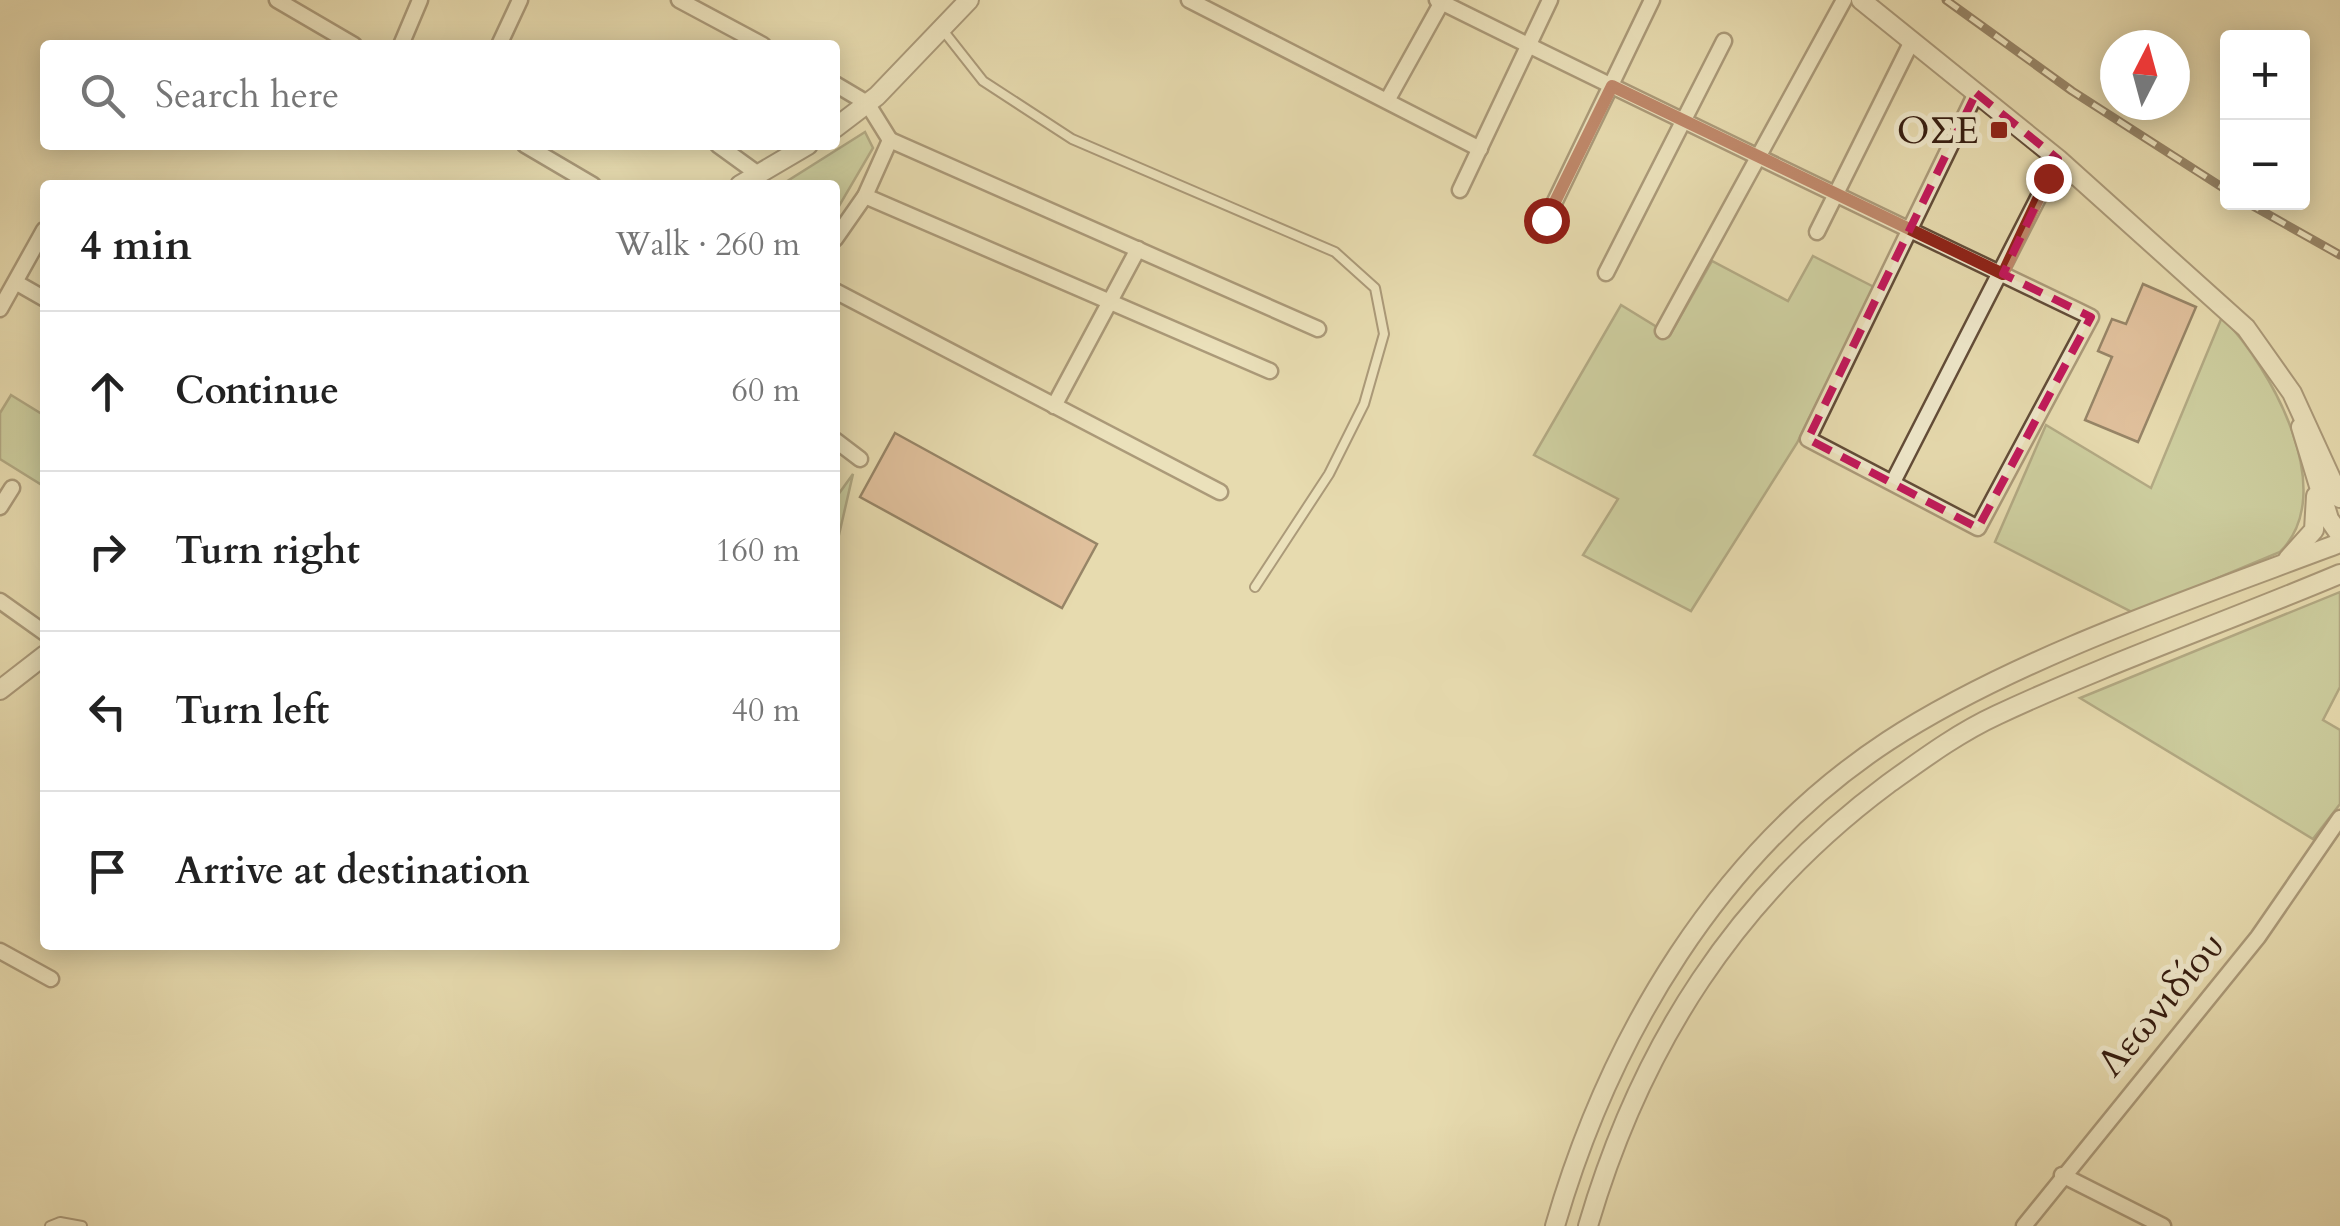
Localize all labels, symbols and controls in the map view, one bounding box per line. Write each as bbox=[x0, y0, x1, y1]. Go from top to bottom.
north arrow bbox=[2100, 30, 2190, 120]
map controls bbox=[2220, 30, 2310, 210]
button: + bbox=[2220, 30, 2310, 120]
search box bbox=[40, 40, 840, 150]
icon: search bbox=[75, 68, 130, 123]
text: Search here bbox=[155, 69, 339, 121]
place label: ΟΣΕ bbox=[1897, 105, 1979, 157]
marker: ΟΣΕ bbox=[1988, 119, 2010, 141]
button: − bbox=[2220, 120, 2310, 210]
route end bbox=[2026, 156, 2072, 202]
route start bbox=[1524, 198, 1570, 244]
text: 4 min bbox=[80, 217, 192, 274]
text: Walk · 260 m bbox=[615, 223, 800, 267]
icon: ahead bbox=[80, 364, 135, 419]
text: Continue bbox=[175, 365, 339, 417]
text: 60 m bbox=[732, 369, 800, 413]
icon: right bbox=[80, 524, 135, 579]
text: Turn right bbox=[175, 525, 360, 577]
text: 160 m bbox=[715, 529, 800, 573]
icon: left bbox=[80, 684, 135, 739]
text: Turn left bbox=[175, 685, 329, 737]
text: 40 m bbox=[732, 689, 800, 733]
icon: arrive bbox=[80, 844, 135, 899]
text: Arrive at destination bbox=[175, 845, 530, 897]
street label: Λεωνιδίου bbox=[2085, 921, 2236, 1088]

